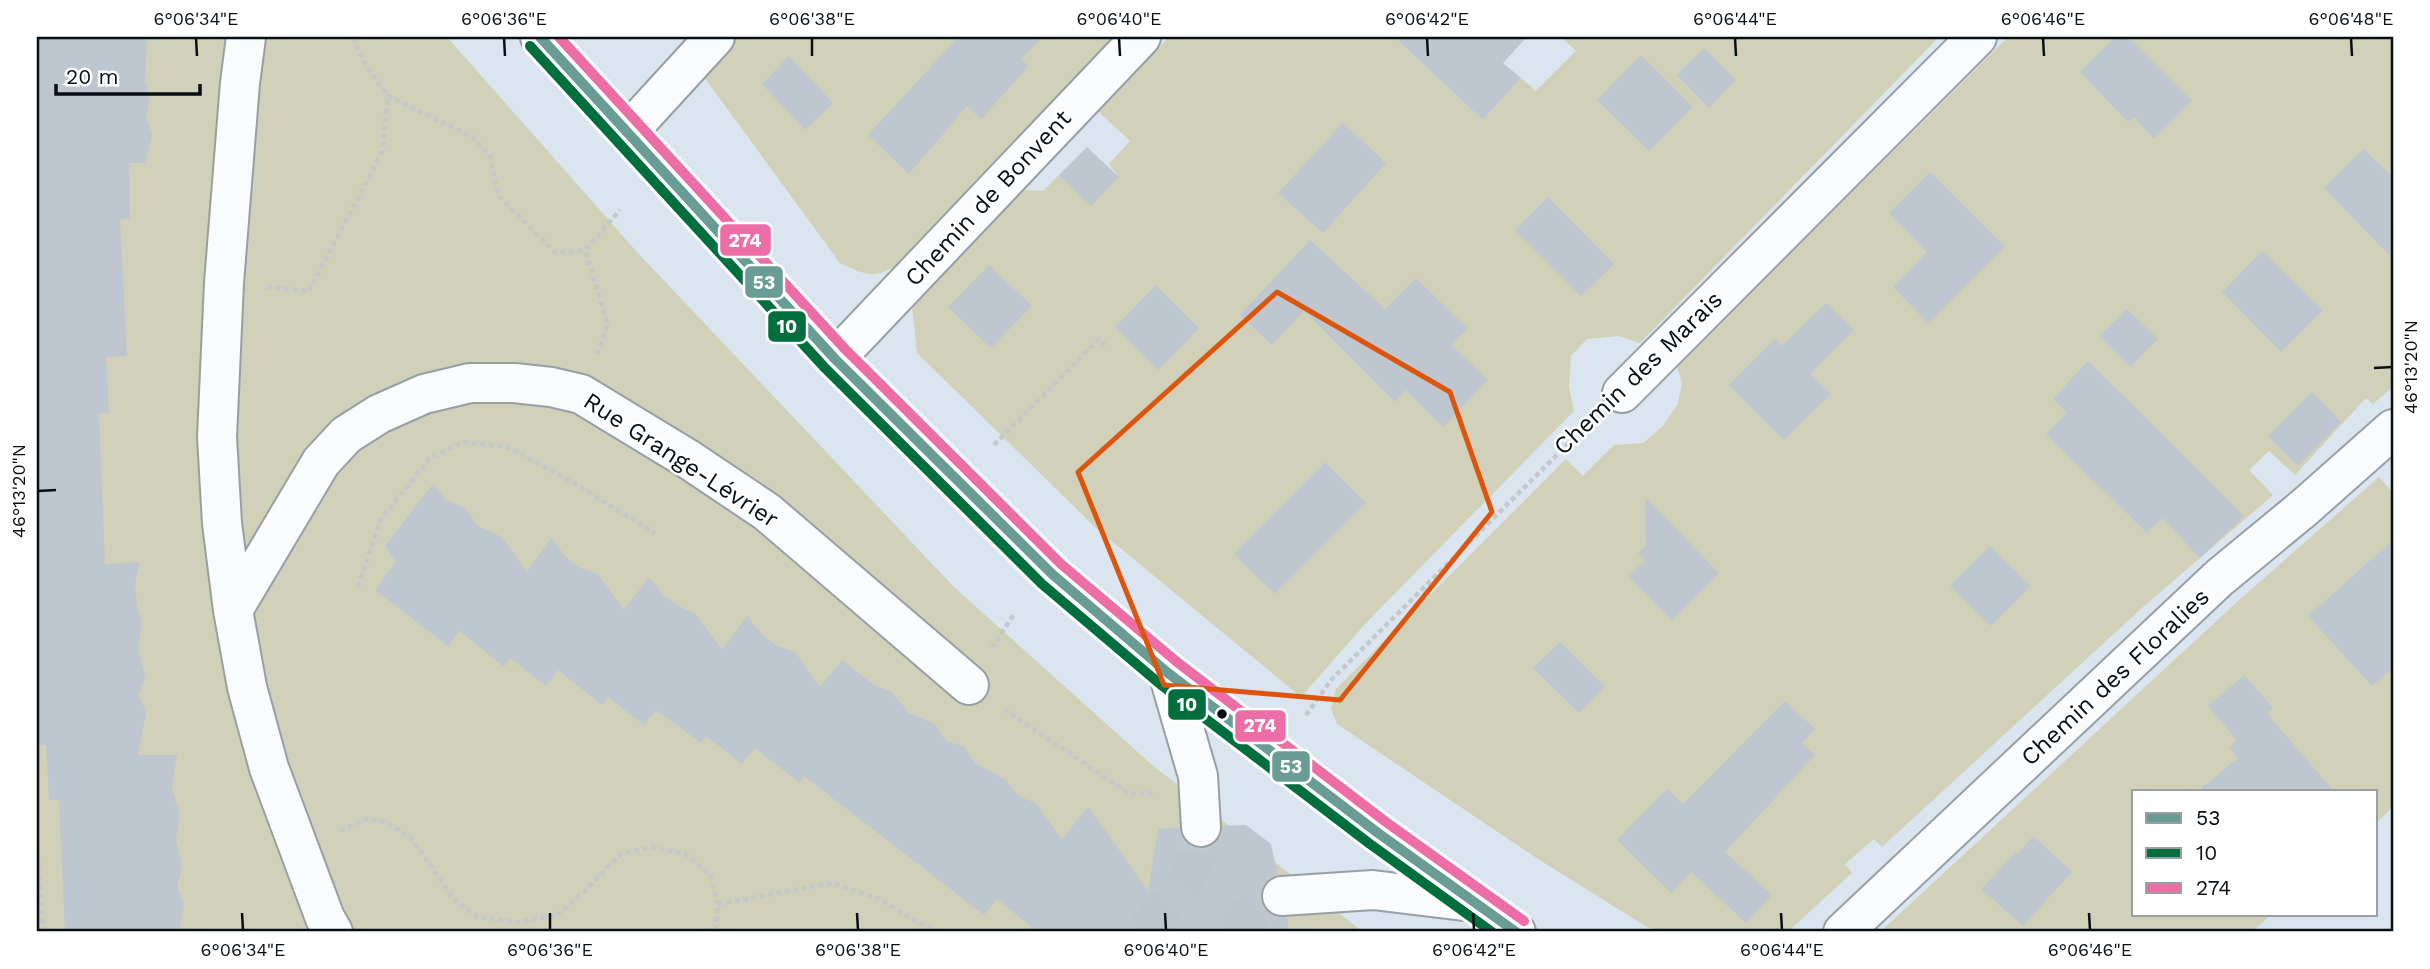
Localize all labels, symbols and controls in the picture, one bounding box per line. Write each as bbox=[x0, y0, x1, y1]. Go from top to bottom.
text: 6°06'34"E bbox=[154, 8, 238, 29]
text: 6°06'36"E bbox=[461, 8, 547, 29]
text: 6°06'38"E bbox=[769, 8, 855, 29]
text: 6°06'40"E bbox=[1077, 8, 1161, 29]
text: 6°06'42"E bbox=[1385, 8, 1469, 29]
text: 6°06'44"E bbox=[1693, 8, 1777, 29]
text: 6°06'46"E bbox=[2001, 8, 2085, 29]
text: 6°06'48"E bbox=[2309, 8, 2393, 29]
scale bar bbox=[56, 52, 200, 96]
text: 20 m bbox=[66, 64, 118, 89]
street label: Chemin de Bonvent bbox=[899, 104, 1077, 292]
line badge: 274 bbox=[719, 223, 772, 257]
text: 274 bbox=[728, 229, 762, 252]
line badge: 53 bbox=[744, 265, 784, 299]
text: 53 bbox=[753, 271, 775, 294]
street label: Chemin des Marais bbox=[1548, 285, 1728, 461]
line badge: 10 bbox=[767, 310, 807, 343]
text: 10 bbox=[777, 315, 797, 338]
text: 46°13'20"N bbox=[2400, 320, 2421, 414]
street label: Rue Grange-Lévrier bbox=[578, 387, 784, 534]
text: 46°13'20"N bbox=[8, 444, 29, 538]
street label: Chemin des Floralies bbox=[2015, 583, 2215, 771]
line badge: 10 bbox=[1167, 688, 1207, 721]
text: 10 bbox=[1177, 693, 1197, 716]
unlabelled marker bbox=[1215, 707, 1229, 721]
line badge: 274 bbox=[1234, 709, 1287, 743]
text: 274 bbox=[1243, 714, 1277, 737]
line badge: 53 bbox=[1271, 750, 1311, 783]
text: 53 bbox=[1280, 755, 1302, 778]
legend bbox=[2132, 790, 2378, 916]
text: 53 bbox=[2196, 805, 2220, 830]
text: 10 bbox=[2196, 840, 2217, 865]
text: 274 bbox=[2196, 875, 2231, 900]
text: 6°06'34"E bbox=[201, 939, 285, 960]
text: 6°06'36"E bbox=[507, 939, 593, 960]
text: 6°06'38"E bbox=[815, 939, 901, 960]
text: 6°06'40"E bbox=[1124, 939, 1208, 960]
text: 6°06'42"E bbox=[1432, 939, 1516, 960]
text: 6°06'44"E bbox=[1740, 939, 1824, 960]
text: 6°06'46"E bbox=[2048, 939, 2132, 960]

